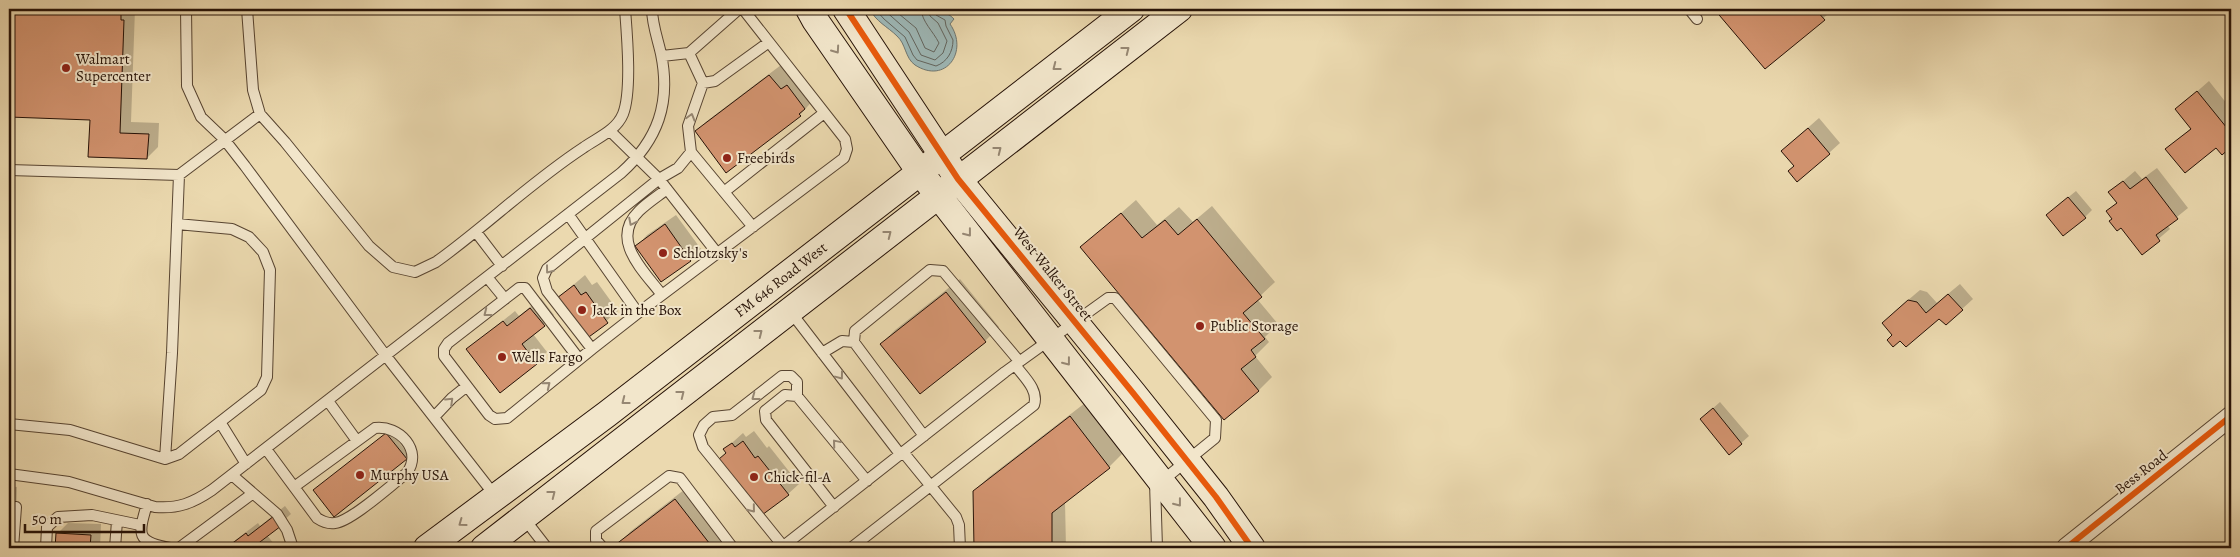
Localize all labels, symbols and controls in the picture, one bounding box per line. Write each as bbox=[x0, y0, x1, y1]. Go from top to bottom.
one-way arrow bbox=[830, 44, 839, 54]
one-way arrow bbox=[1120, 47, 1130, 56]
place label: Walmart Supercenter bbox=[75, 49, 151, 86]
one-way arrow bbox=[1052, 61, 1062, 70]
marker: Walmart Supercenter bbox=[60, 62, 72, 74]
one-way arrow bbox=[685, 113, 695, 121]
place label: Freebirds bbox=[737, 148, 795, 168]
one-way arrow bbox=[992, 148, 1001, 156]
marker: Freebirds bbox=[721, 152, 733, 164]
one-way arrow bbox=[628, 217, 638, 226]
street label: West Walker Street bbox=[1008, 222, 1097, 326]
one-way arrow bbox=[962, 227, 970, 236]
one-way arrow bbox=[882, 231, 891, 239]
street label: FM 646 Road West bbox=[730, 238, 831, 322]
place label: Schlotzsky's bbox=[673, 243, 748, 263]
marker: Schlotzsky's bbox=[657, 247, 669, 259]
one-way arrow bbox=[546, 264, 555, 274]
place label: Jack in the Box bbox=[592, 300, 681, 320]
marker: Jack in the Box bbox=[576, 304, 588, 316]
one-way arrow bbox=[483, 307, 493, 316]
place label: Public Storage bbox=[1210, 316, 1299, 336]
marker: Public Storage bbox=[1194, 320, 1206, 332]
one-way arrow bbox=[753, 331, 762, 339]
place label: Wells Fargo bbox=[511, 347, 583, 367]
marker: Wells Fargo bbox=[496, 351, 508, 363]
one-way arrow bbox=[1061, 356, 1070, 366]
one-way arrow bbox=[835, 370, 843, 379]
one-way arrow bbox=[541, 383, 550, 391]
one-way arrow bbox=[675, 392, 684, 400]
one-way arrow bbox=[752, 392, 761, 400]
one-way arrow bbox=[622, 395, 631, 403]
one-way arrow bbox=[444, 398, 453, 407]
one-way arrow bbox=[833, 440, 841, 449]
street label: Bess Road bbox=[2110, 445, 2172, 499]
place label: Murphy USA bbox=[370, 465, 449, 485]
place label: Chick-fil-A bbox=[764, 467, 831, 487]
marker: Murphy USA bbox=[354, 469, 366, 481]
marker: Chick-fil-A bbox=[748, 471, 760, 483]
one-way arrow bbox=[547, 491, 556, 500]
one-way arrow bbox=[1173, 497, 1181, 506]
scale bar bbox=[25, 502, 144, 534]
one-way arrow bbox=[747, 503, 756, 512]
text: 50 m bbox=[32, 509, 62, 529]
one-way arrow bbox=[458, 517, 468, 526]

